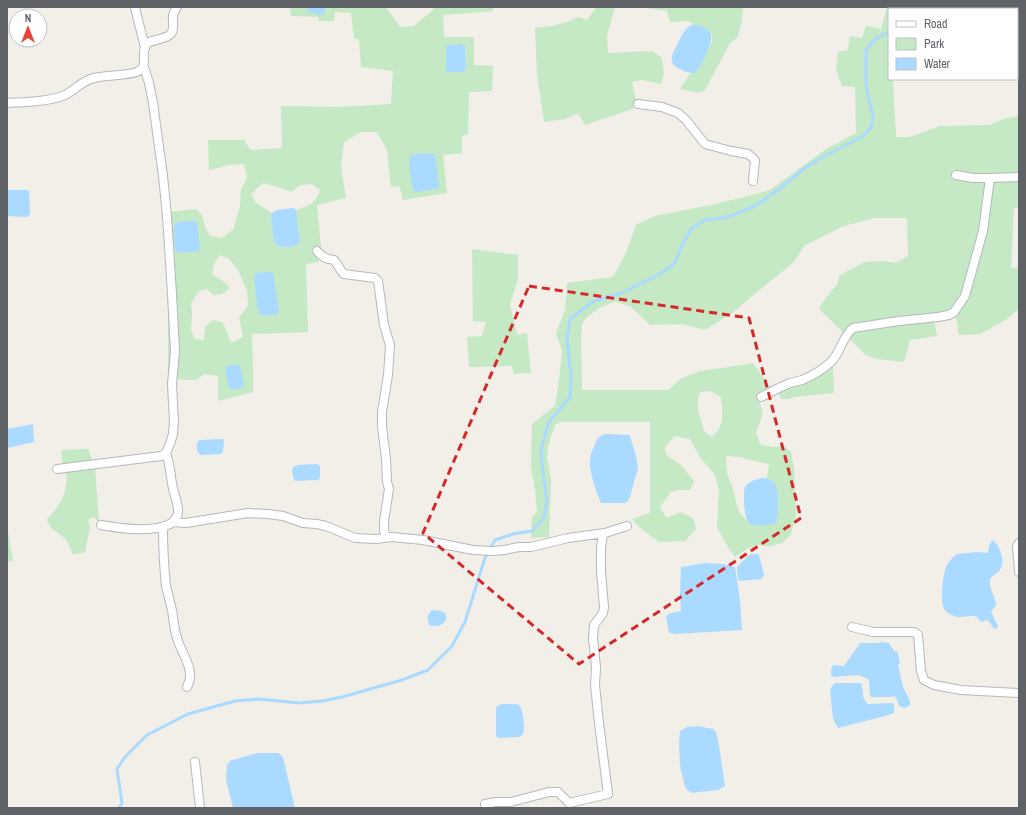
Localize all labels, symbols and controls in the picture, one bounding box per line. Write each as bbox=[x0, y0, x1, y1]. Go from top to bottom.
north arrow bbox=[8, 8, 48, 48]
legend bbox=[888, 8, 1018, 80]
text: N bbox=[25, 11, 31, 25]
text: Road bbox=[924, 16, 948, 32]
text: Park bbox=[924, 36, 944, 52]
text: Water bbox=[924, 56, 951, 72]

